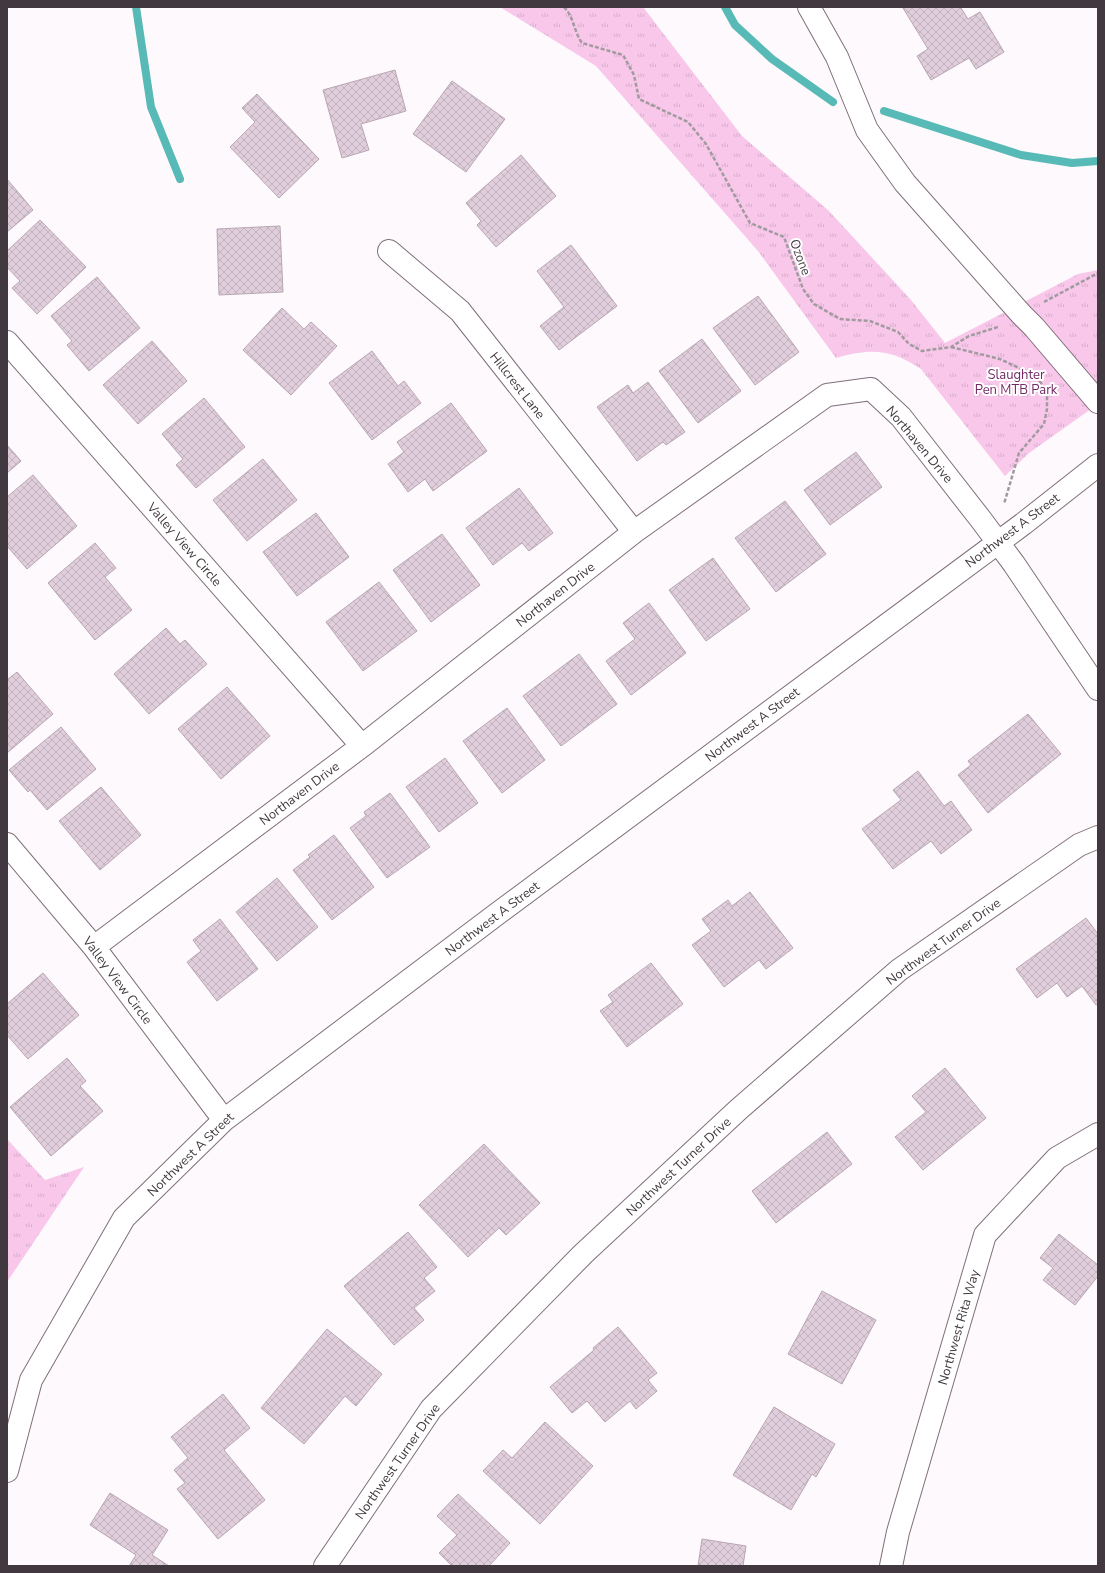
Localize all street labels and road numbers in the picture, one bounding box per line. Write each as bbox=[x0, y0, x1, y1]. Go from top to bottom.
street label: Ozone bbox=[785, 237, 815, 278]
street label: Hillcrest Lane bbox=[485, 348, 549, 423]
street label: Northaven Drive bbox=[882, 402, 957, 487]
street label: Northwest A Street bbox=[962, 489, 1064, 572]
street label: Valley View Circle bbox=[142, 498, 226, 591]
street label: Northaven Drive bbox=[512, 558, 599, 631]
street label: Northwest A Street bbox=[702, 683, 804, 766]
street label: Northaven Drive bbox=[256, 758, 343, 830]
street label: Northwest A Street bbox=[442, 877, 544, 960]
street label: Northwest Turner Drive bbox=[883, 894, 1005, 990]
street label: Valley View Circle bbox=[78, 932, 156, 1028]
street label: Northwest A Street bbox=[143, 1108, 238, 1201]
street label: Northwest Turner Drive bbox=[622, 1113, 735, 1220]
street label: Northwest Rita Way bbox=[934, 1267, 984, 1387]
street label: Northwest Turner Drive bbox=[351, 1400, 445, 1523]

